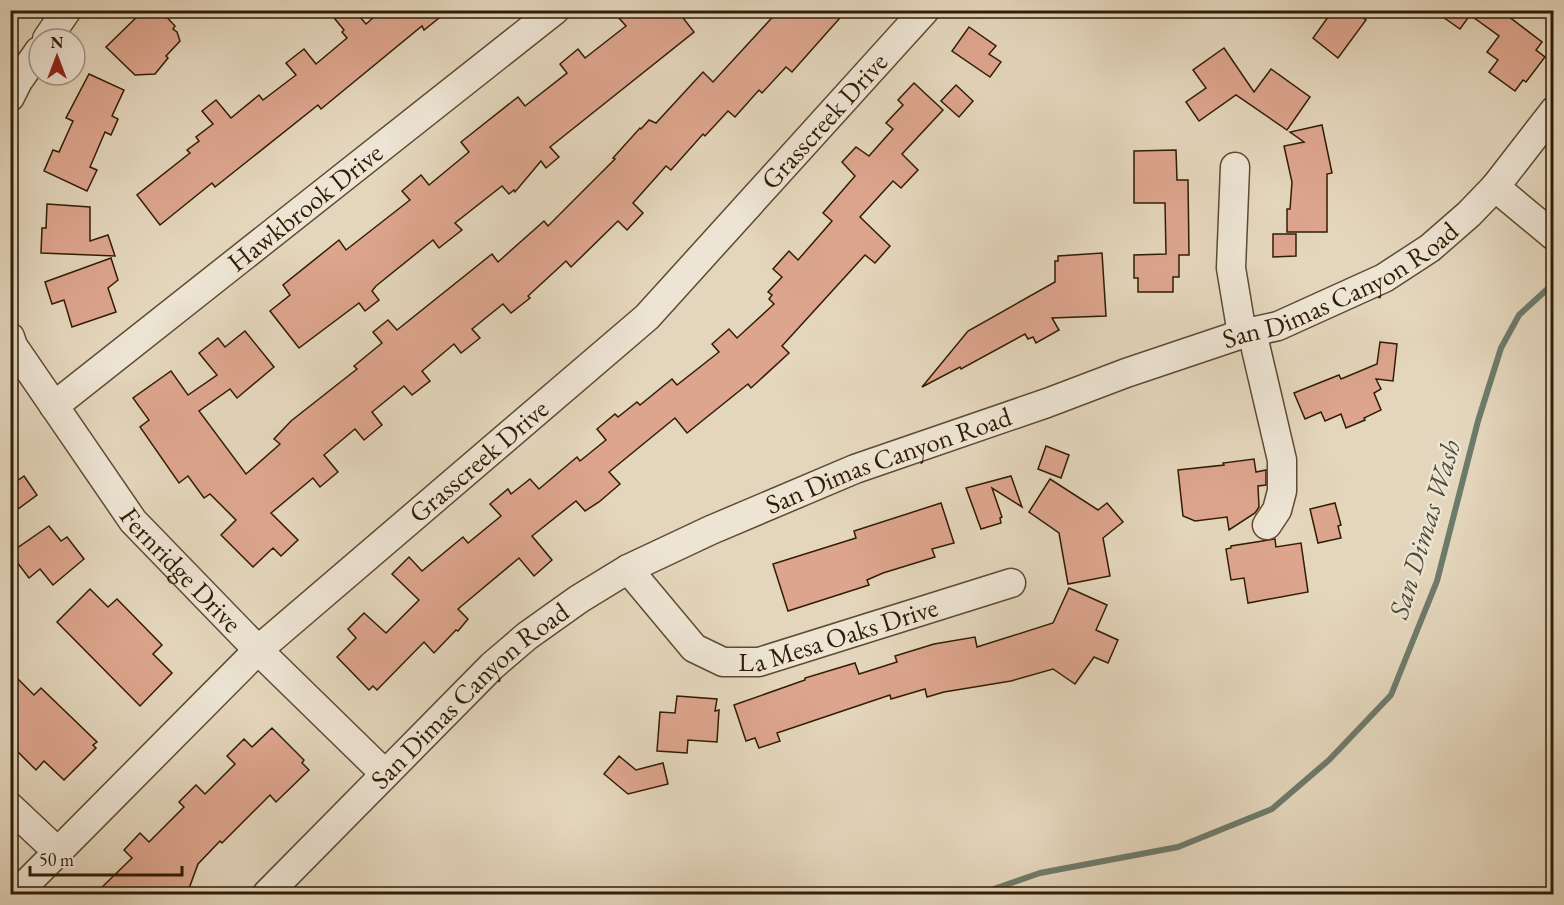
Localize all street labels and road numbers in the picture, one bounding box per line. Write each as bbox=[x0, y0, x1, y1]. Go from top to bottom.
street label: Grasscreek Drive bbox=[753, 45, 895, 197]
street label: Hawkbrook Drive bbox=[220, 135, 389, 279]
street label: San Dimas Canyon Road bbox=[1218, 213, 1466, 356]
street label: Grasscreek Drive bbox=[401, 391, 555, 530]
street label: San Dimas Canyon Road bbox=[760, 399, 1016, 522]
street label: Fernridge Drive bbox=[112, 501, 250, 640]
street label: La Mesa Oaks Drive bbox=[738, 589, 942, 680]
street label: San Dimas Canyon Road bbox=[362, 594, 576, 796]

